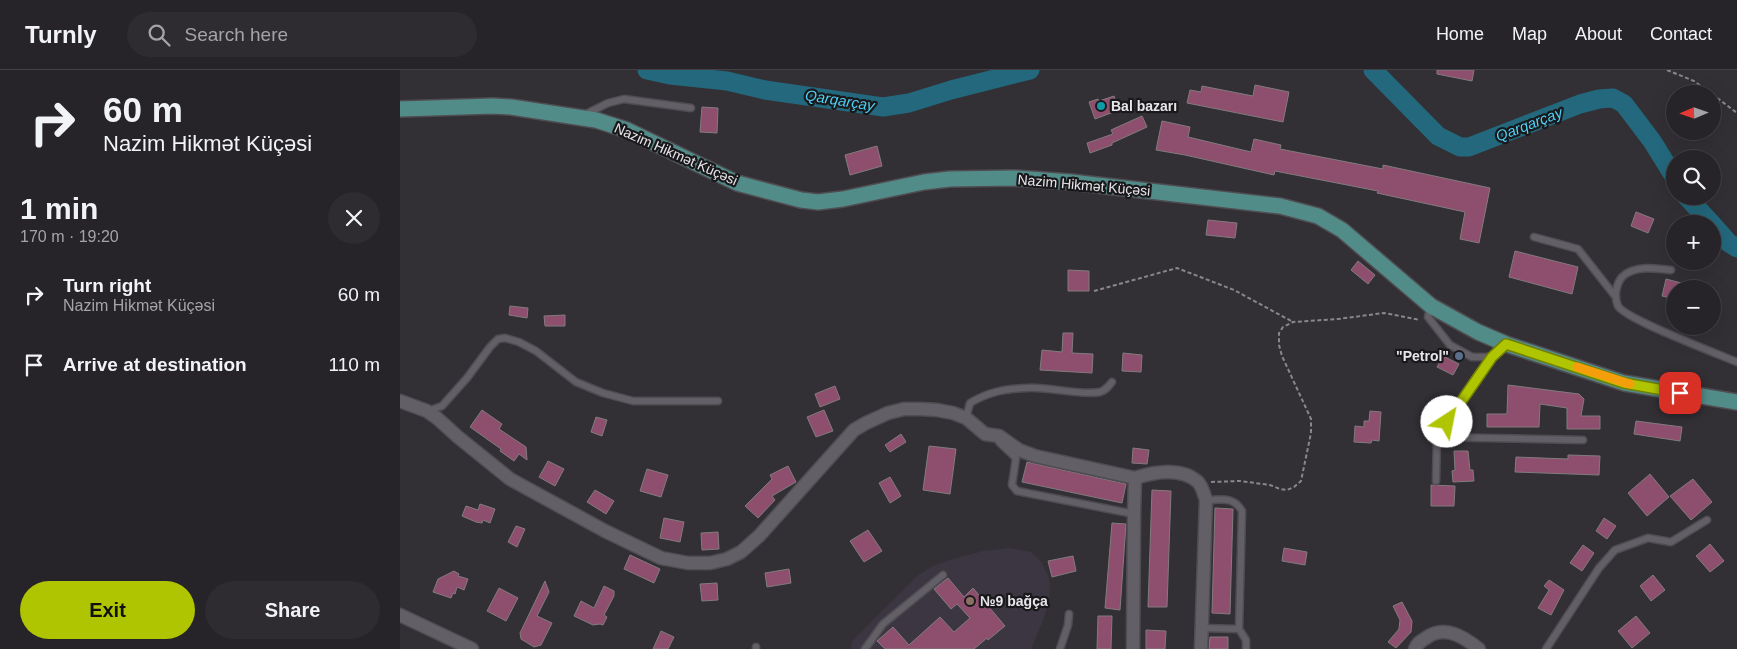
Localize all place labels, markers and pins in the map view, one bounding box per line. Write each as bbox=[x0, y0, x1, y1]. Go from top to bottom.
place label: Bal bazarı bbox=[1111, 98, 1177, 114]
marker: Bal bazarı bbox=[1095, 100, 1107, 112]
place label: "Petrol" bbox=[1396, 348, 1449, 364]
marker: "Petrol" bbox=[1453, 350, 1465, 362]
pin bbox=[1659, 372, 1701, 414]
place label: №9 bağça bbox=[980, 593, 1048, 609]
marker: №9 bağça bbox=[964, 595, 976, 607]

